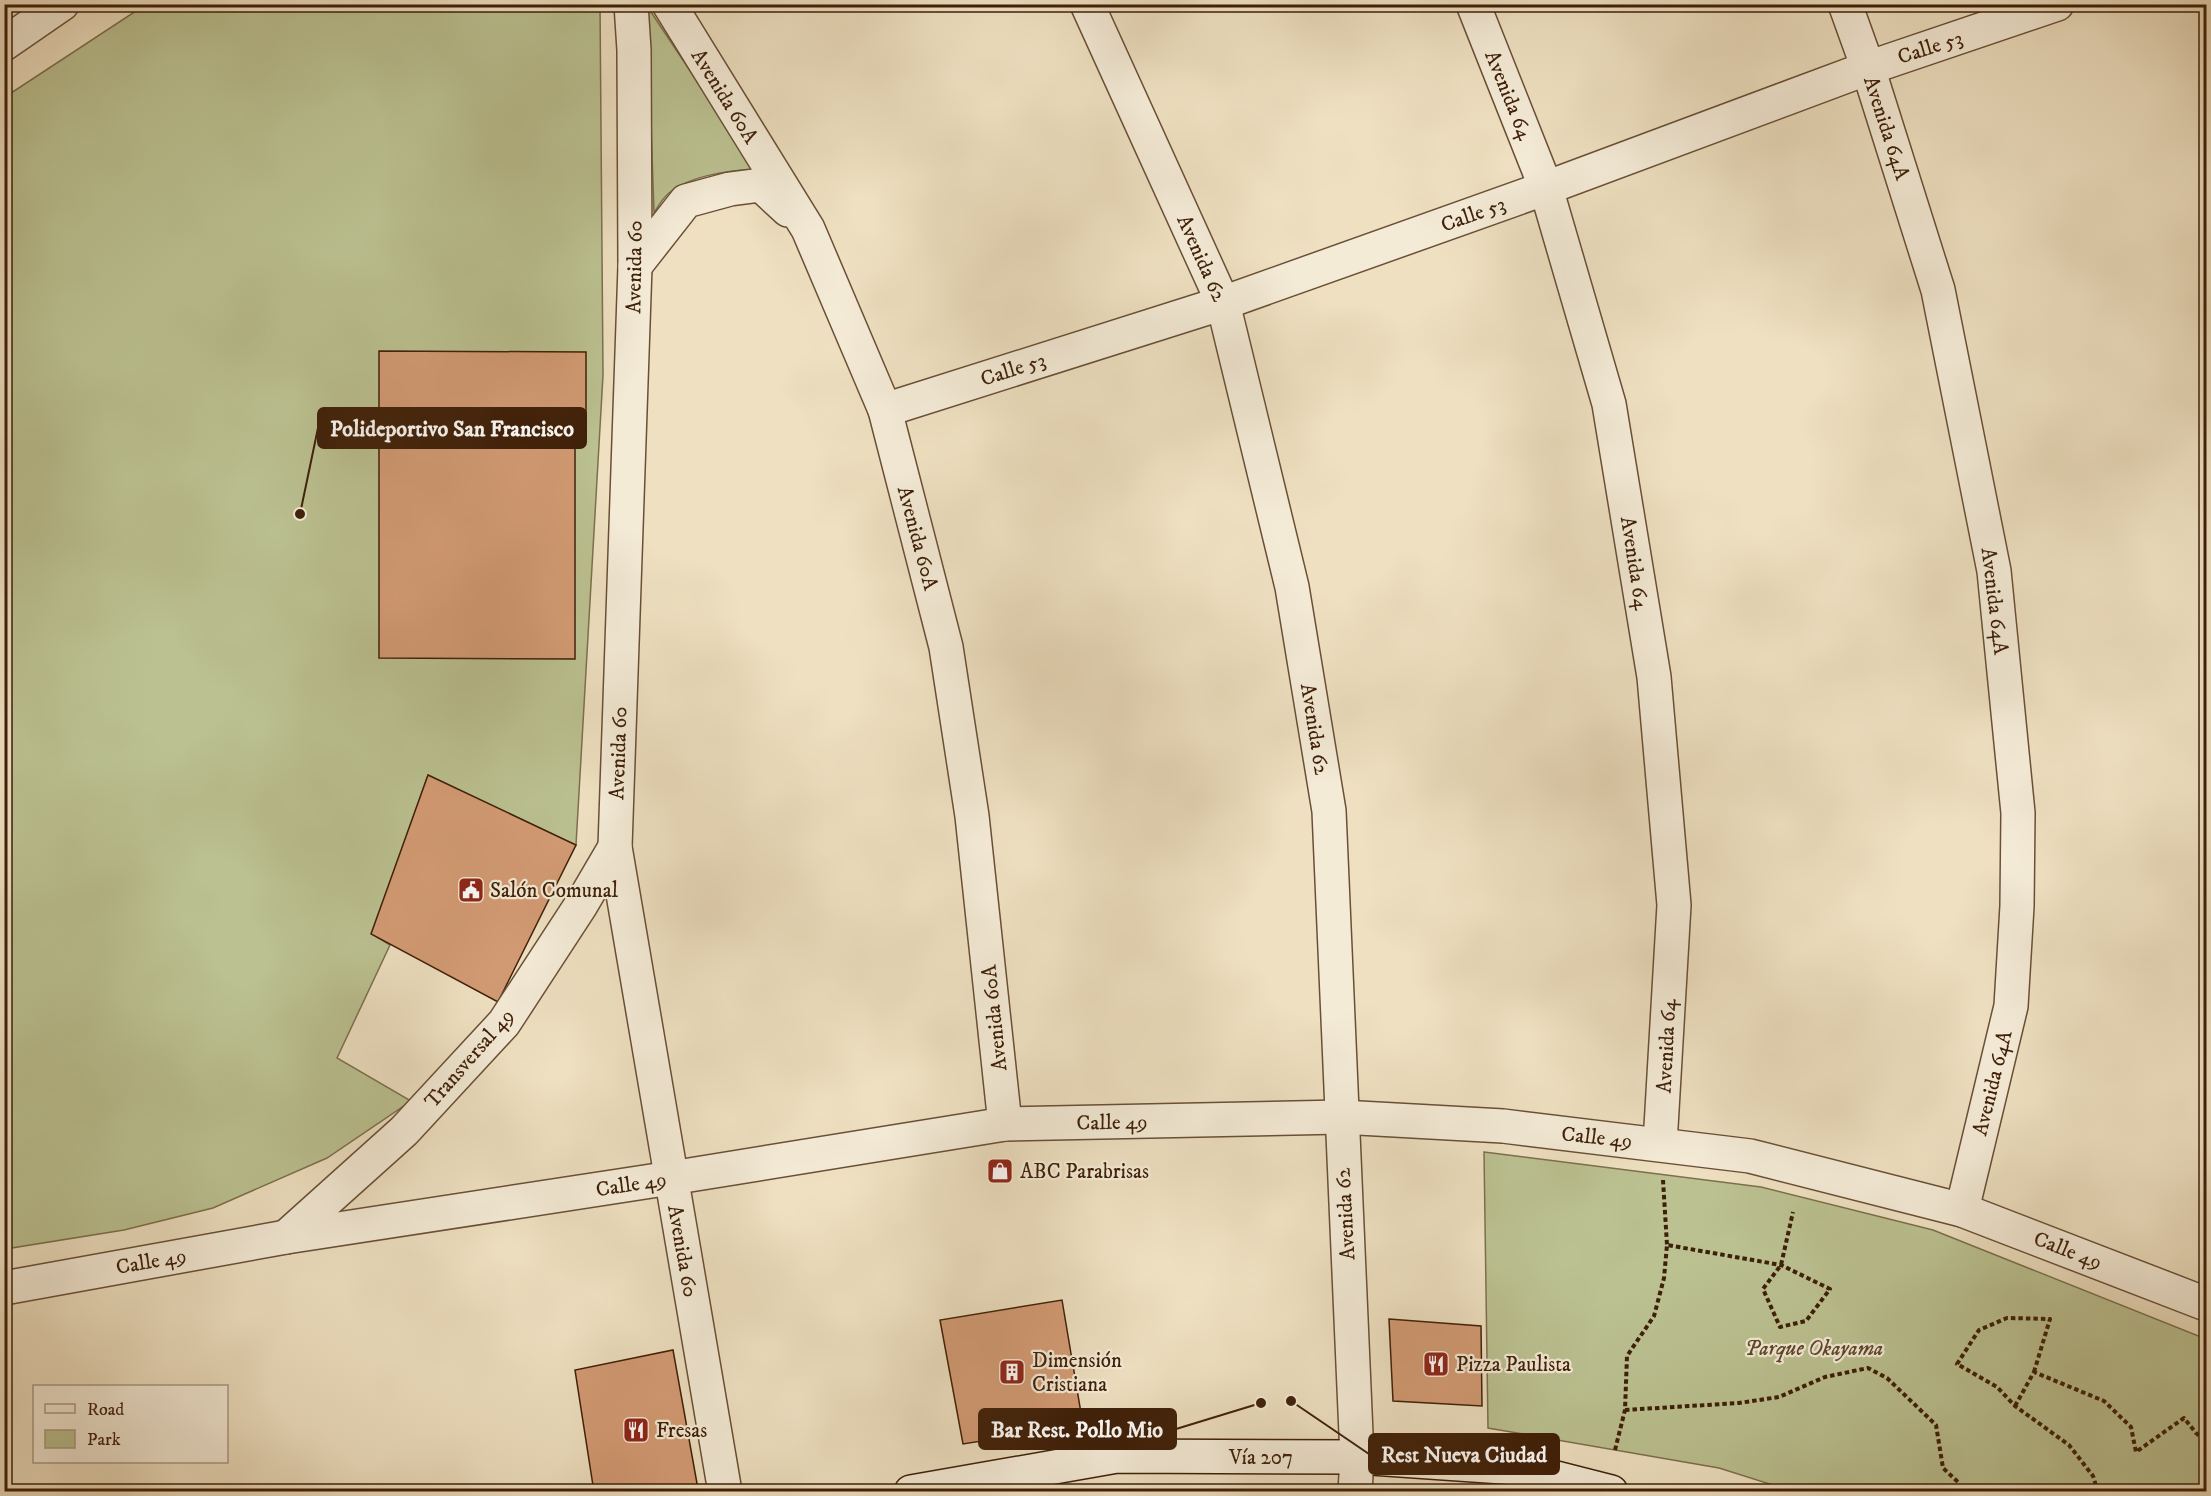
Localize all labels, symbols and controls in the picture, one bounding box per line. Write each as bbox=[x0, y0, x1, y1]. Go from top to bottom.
street label: Calle 53 bbox=[1894, 25, 1966, 71]
street label: Avenida 60A bbox=[685, 44, 764, 149]
street label: Avenida 64 bbox=[1478, 47, 1538, 145]
street label: Avenida 64A bbox=[1857, 73, 1915, 184]
street label: Calle 53 bbox=[1437, 191, 1509, 239]
street label: Avenida 62 bbox=[1170, 211, 1232, 307]
street label: Avenida 60 bbox=[621, 220, 649, 314]
street label: Calle 53 bbox=[977, 347, 1049, 393]
callout: Polideportivo San Francisco bbox=[318, 408, 586, 448]
text: Polideportivo San Francisco bbox=[330, 416, 574, 443]
street label: Avenida 60A bbox=[891, 483, 944, 594]
street label: Avenida 64 bbox=[1614, 515, 1654, 613]
street label: Avenida 64A bbox=[1975, 546, 2014, 657]
street label: Avenida 62 bbox=[1294, 681, 1334, 777]
street label: Avenida 60 bbox=[604, 706, 634, 800]
public building icon: Salón Comunal bbox=[456, 875, 486, 905]
place label: Salón Comunal bbox=[490, 878, 619, 904]
street label: Avenida 60A bbox=[976, 963, 1014, 1072]
street label: Avenida 64 bbox=[1652, 997, 1682, 1094]
street label: Transversal 49 bbox=[419, 1004, 520, 1114]
street label: Avenida 64A bbox=[1967, 1027, 2019, 1139]
street label: Calle 49 bbox=[1076, 1109, 1148, 1137]
street label: Calle 49 bbox=[1560, 1121, 1634, 1155]
shop icon: ABC Parabrisas bbox=[985, 1156, 1015, 1186]
place label: ABC Parabrisas bbox=[1020, 1159, 1149, 1185]
street label: Avenida 62 bbox=[1331, 1166, 1361, 1261]
street label: Calle 49 bbox=[594, 1167, 668, 1203]
street label: Avenida 60 bbox=[661, 1203, 703, 1299]
street label: Calle 49 bbox=[2030, 1226, 2106, 1276]
street label: Calle 49 bbox=[114, 1243, 188, 1281]
park label: Parque Okayama bbox=[1745, 1336, 1883, 1363]
place label: Dimensión Cristiana bbox=[1032, 1348, 1122, 1398]
restaurant icon: Pizza Paulista bbox=[1421, 1349, 1451, 1379]
place label: Pizza Paulista bbox=[1456, 1352, 1571, 1378]
building icon: Dimensión Cristiana bbox=[997, 1357, 1027, 1387]
legend bbox=[33, 1385, 228, 1463]
text: Road bbox=[87, 1399, 124, 1421]
callout: Bar Rest. Pollo Mio bbox=[979, 1409, 1176, 1449]
restaurant icon: Fresas bbox=[621, 1415, 651, 1445]
text: Bar Rest. Pollo Mio bbox=[991, 1417, 1163, 1444]
place label: Fresas bbox=[656, 1418, 707, 1444]
text: Park bbox=[87, 1429, 121, 1451]
callout: Rest Nueva Ciudad bbox=[1369, 1434, 1559, 1474]
text: Rest Nueva Ciudad bbox=[1381, 1442, 1548, 1469]
street label: Vía 207 bbox=[1228, 1445, 1293, 1471]

